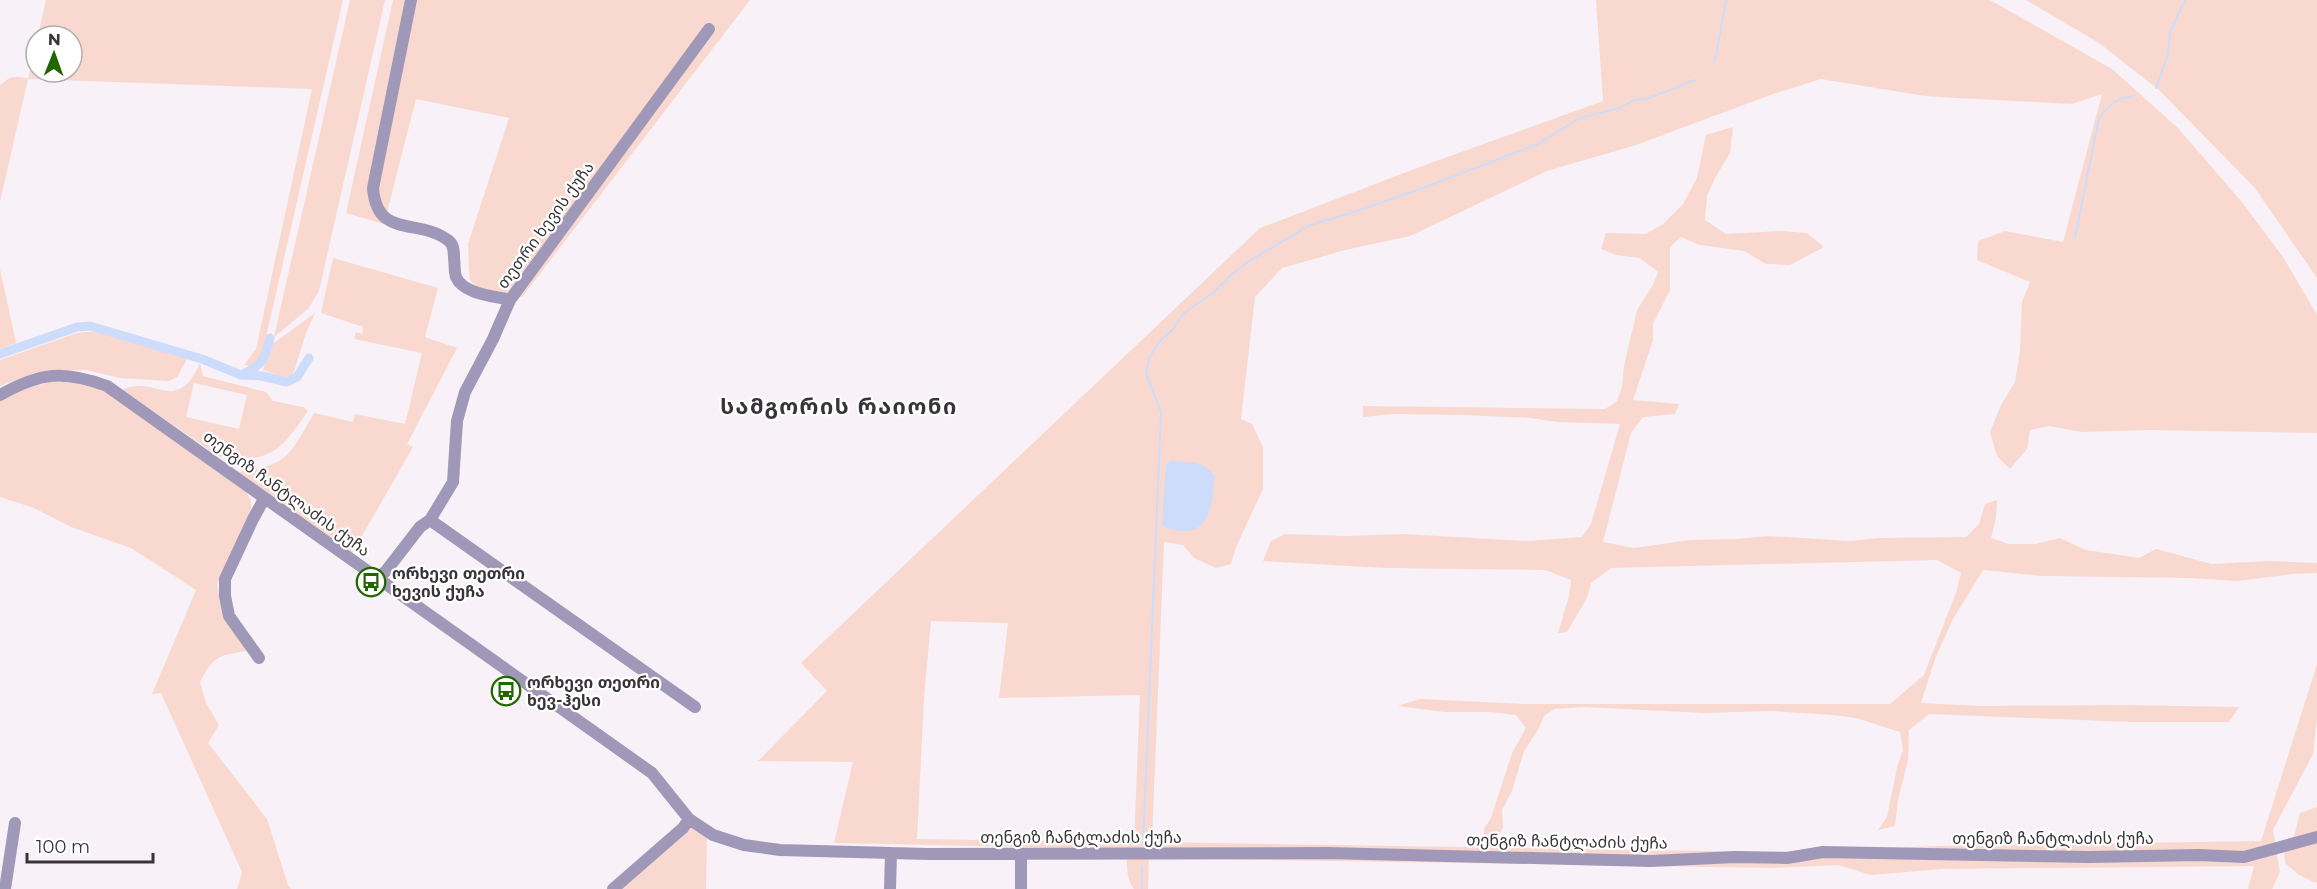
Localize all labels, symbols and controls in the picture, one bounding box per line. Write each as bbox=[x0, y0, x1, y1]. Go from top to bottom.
north arrow bbox=[24, 24, 84, 84]
text: N bbox=[48, 30, 61, 49]
street label: თეთრი ხევის ქუჩა bbox=[493, 158, 598, 292]
district label: სამგორის რაიონი bbox=[720, 393, 958, 420]
street label: თენგიზ ჩანტლაძის ქუჩა bbox=[199, 427, 374, 561]
place label: ორხევი თეთრი ხევის ქუჩა bbox=[392, 564, 525, 601]
bus stop icon: ორხევი თეთრი ხევის ქუჩა bbox=[355, 566, 387, 598]
place label: ორხევი თეთრი ხევ-ჰესი bbox=[527, 673, 660, 710]
bus stop icon: ორხევი თეთრი ხევ-ჰესი bbox=[490, 675, 522, 707]
scale bar bbox=[27, 826, 153, 864]
street label: თენგიზ ჩანტლაძის ქუჩა bbox=[980, 828, 1182, 848]
street label: თენგიზ ჩანტლაძის ქუჩა bbox=[1952, 829, 2154, 849]
street label: თენგიზ ჩანტლაძის ქუჩა bbox=[1466, 830, 1668, 854]
text: 100 m bbox=[36, 836, 90, 858]

